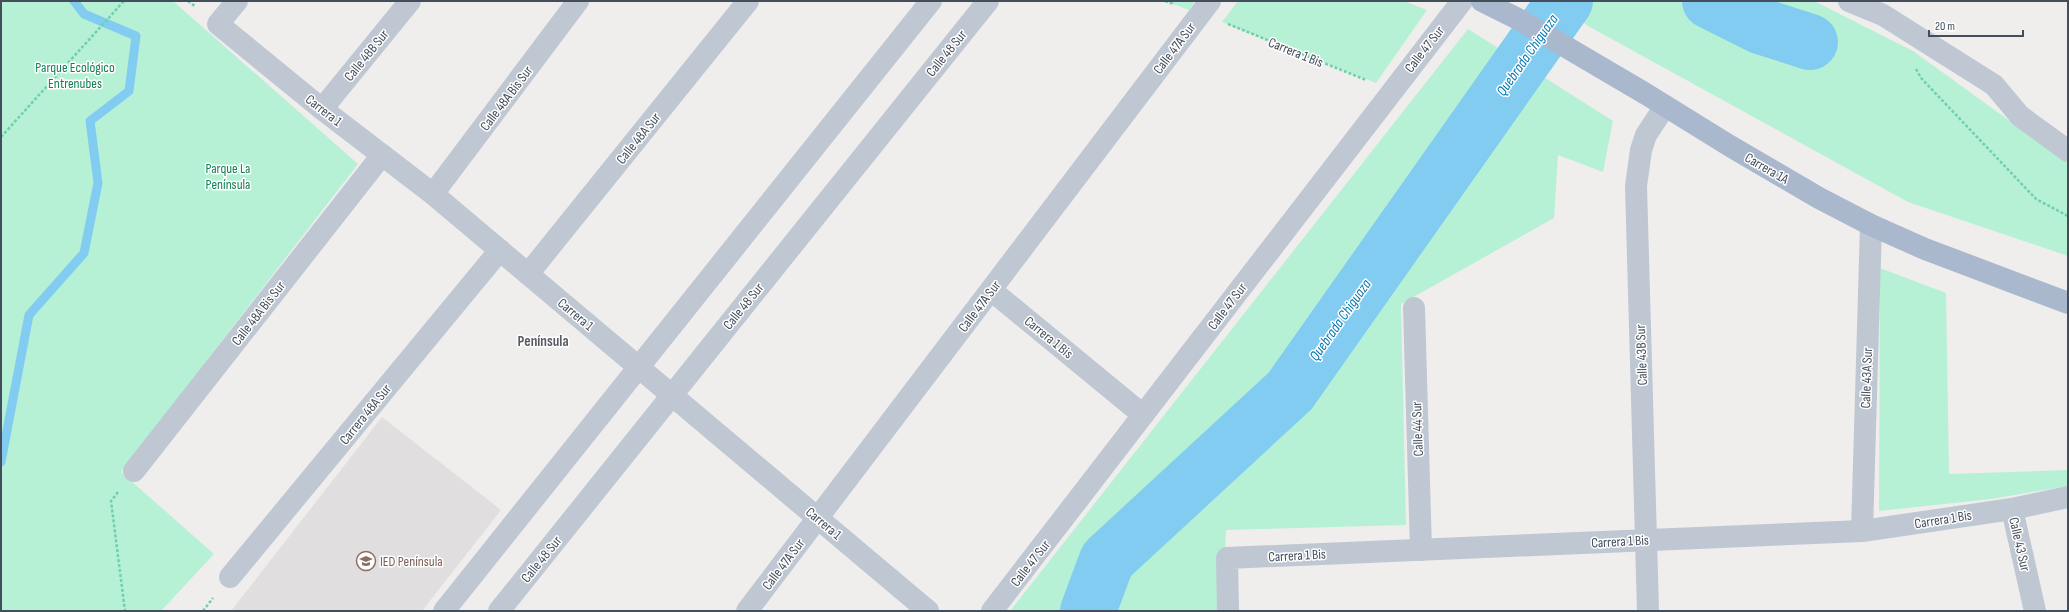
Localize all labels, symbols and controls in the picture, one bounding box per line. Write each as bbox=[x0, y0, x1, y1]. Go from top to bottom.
water label: Quebrada Chiguaza bbox=[1492, 11, 1563, 100]
scale bar bbox=[1929, 12, 2023, 38]
street label: Calle 47A Sur bbox=[1149, 19, 1199, 77]
text: 20 m bbox=[1935, 19, 1955, 34]
street label: Calle 47 Sur bbox=[1401, 23, 1448, 76]
street label: Calle 48B Sur bbox=[340, 26, 392, 85]
street label: Calle 48 Sur bbox=[922, 27, 970, 80]
street label: Carrera 1 Bis bbox=[1266, 34, 1326, 71]
park label: Parque Ecológico Entrenubes bbox=[35, 59, 115, 92]
street label: Calle 48A Bis Sur bbox=[476, 62, 536, 134]
street label: Carrera 1 bbox=[302, 91, 345, 130]
street label: Calle 48A Sur bbox=[613, 109, 664, 167]
street label: Carrera 1A bbox=[1742, 149, 1793, 188]
park label: Parque La Península bbox=[205, 160, 251, 193]
water label: Quebrada Chiguaza bbox=[1305, 276, 1376, 365]
street label: Calle 47A Sur bbox=[954, 277, 1004, 335]
street label: Calle 48A Bis Sur bbox=[228, 278, 289, 349]
street label: Calle 47 Sur bbox=[1204, 279, 1251, 333]
street label: Calle 48 Sur bbox=[719, 280, 767, 333]
street label: Carrera 1 bbox=[554, 294, 597, 334]
street label: Carrera 1 Bis bbox=[1021, 313, 1076, 362]
street label: Calle 43B Sur bbox=[1632, 324, 1651, 386]
district label: Península bbox=[517, 332, 569, 351]
street label: Calle 43A Sur bbox=[1857, 347, 1876, 409]
street label: Carrera 48A Sur bbox=[336, 381, 395, 448]
street label: Calle 44 Sur bbox=[1408, 401, 1427, 457]
street label: Carrera 1 bbox=[802, 503, 845, 543]
street label: Carrera 1 Bis bbox=[1913, 507, 1973, 532]
street label: Calle 43 Sur bbox=[2005, 515, 2034, 573]
street label: Carrera 1 Bis bbox=[1591, 531, 1649, 551]
street label: Calle 48 Sur bbox=[517, 533, 565, 586]
street label: Calle 47A Sur bbox=[758, 535, 808, 593]
street label: Calle 47 Sur bbox=[1007, 537, 1054, 590]
street label: Carrera 1 Bis bbox=[1268, 545, 1326, 565]
school or university icon: IED Península bbox=[355, 550, 377, 572]
place label: IED Península bbox=[380, 553, 443, 570]

